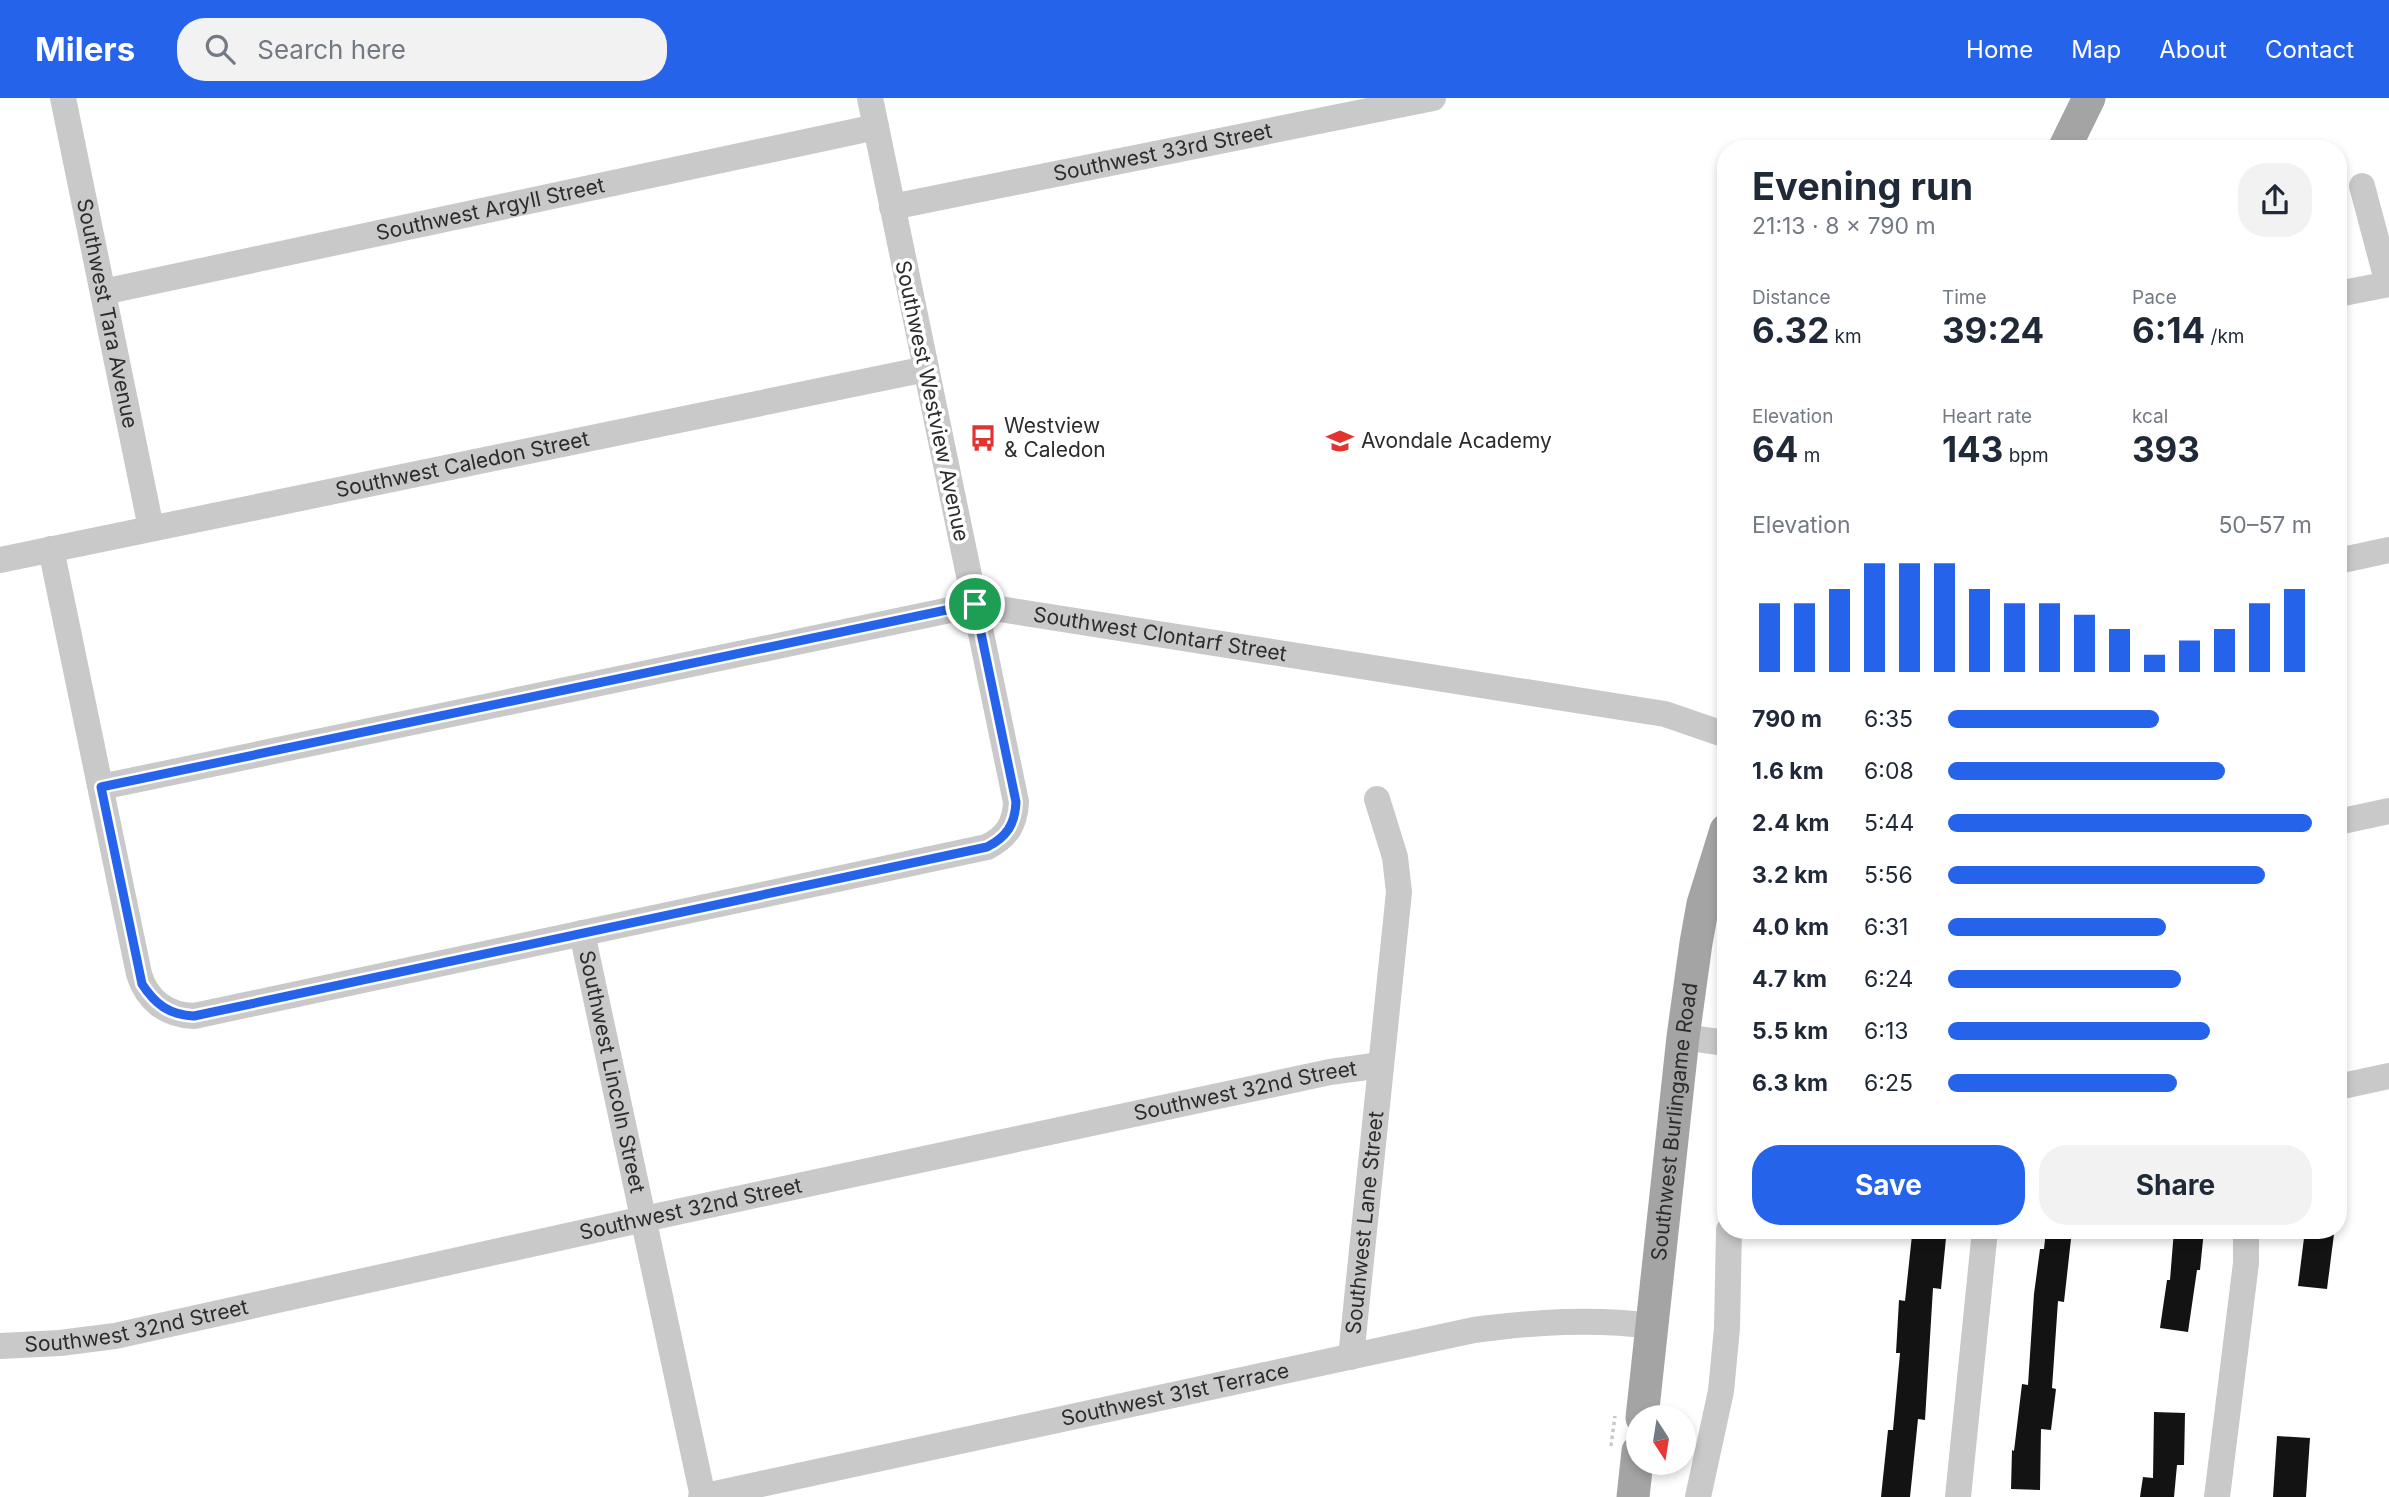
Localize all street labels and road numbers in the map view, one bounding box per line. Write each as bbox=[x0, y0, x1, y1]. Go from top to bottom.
street label: Southwest 33rd Street bbox=[1051, 118, 1274, 186]
street label: Southwest Argyll Street bbox=[374, 172, 607, 245]
street label: Southwest Tara Avenue bbox=[72, 196, 143, 431]
street label: Southwest Westview Avenue bbox=[890, 258, 975, 544]
street label: Southwest Caledon Street bbox=[333, 426, 591, 502]
street label: Southwest Clontarf Street bbox=[1032, 602, 1289, 666]
street label: Southwest Lincoln Street bbox=[574, 948, 650, 1195]
street label: Southwest Burlingame Road bbox=[1646, 981, 1702, 1262]
street label: Southwest 32nd Street bbox=[1131, 1055, 1358, 1126]
street label: Southwest Lane Street bbox=[1340, 1110, 1388, 1335]
street label: Southwest 32nd Street bbox=[577, 1172, 804, 1245]
street label: Southwest 32nd Street bbox=[24, 1294, 250, 1357]
street label: Southwest 31st Terrace bbox=[1059, 1357, 1291, 1431]

